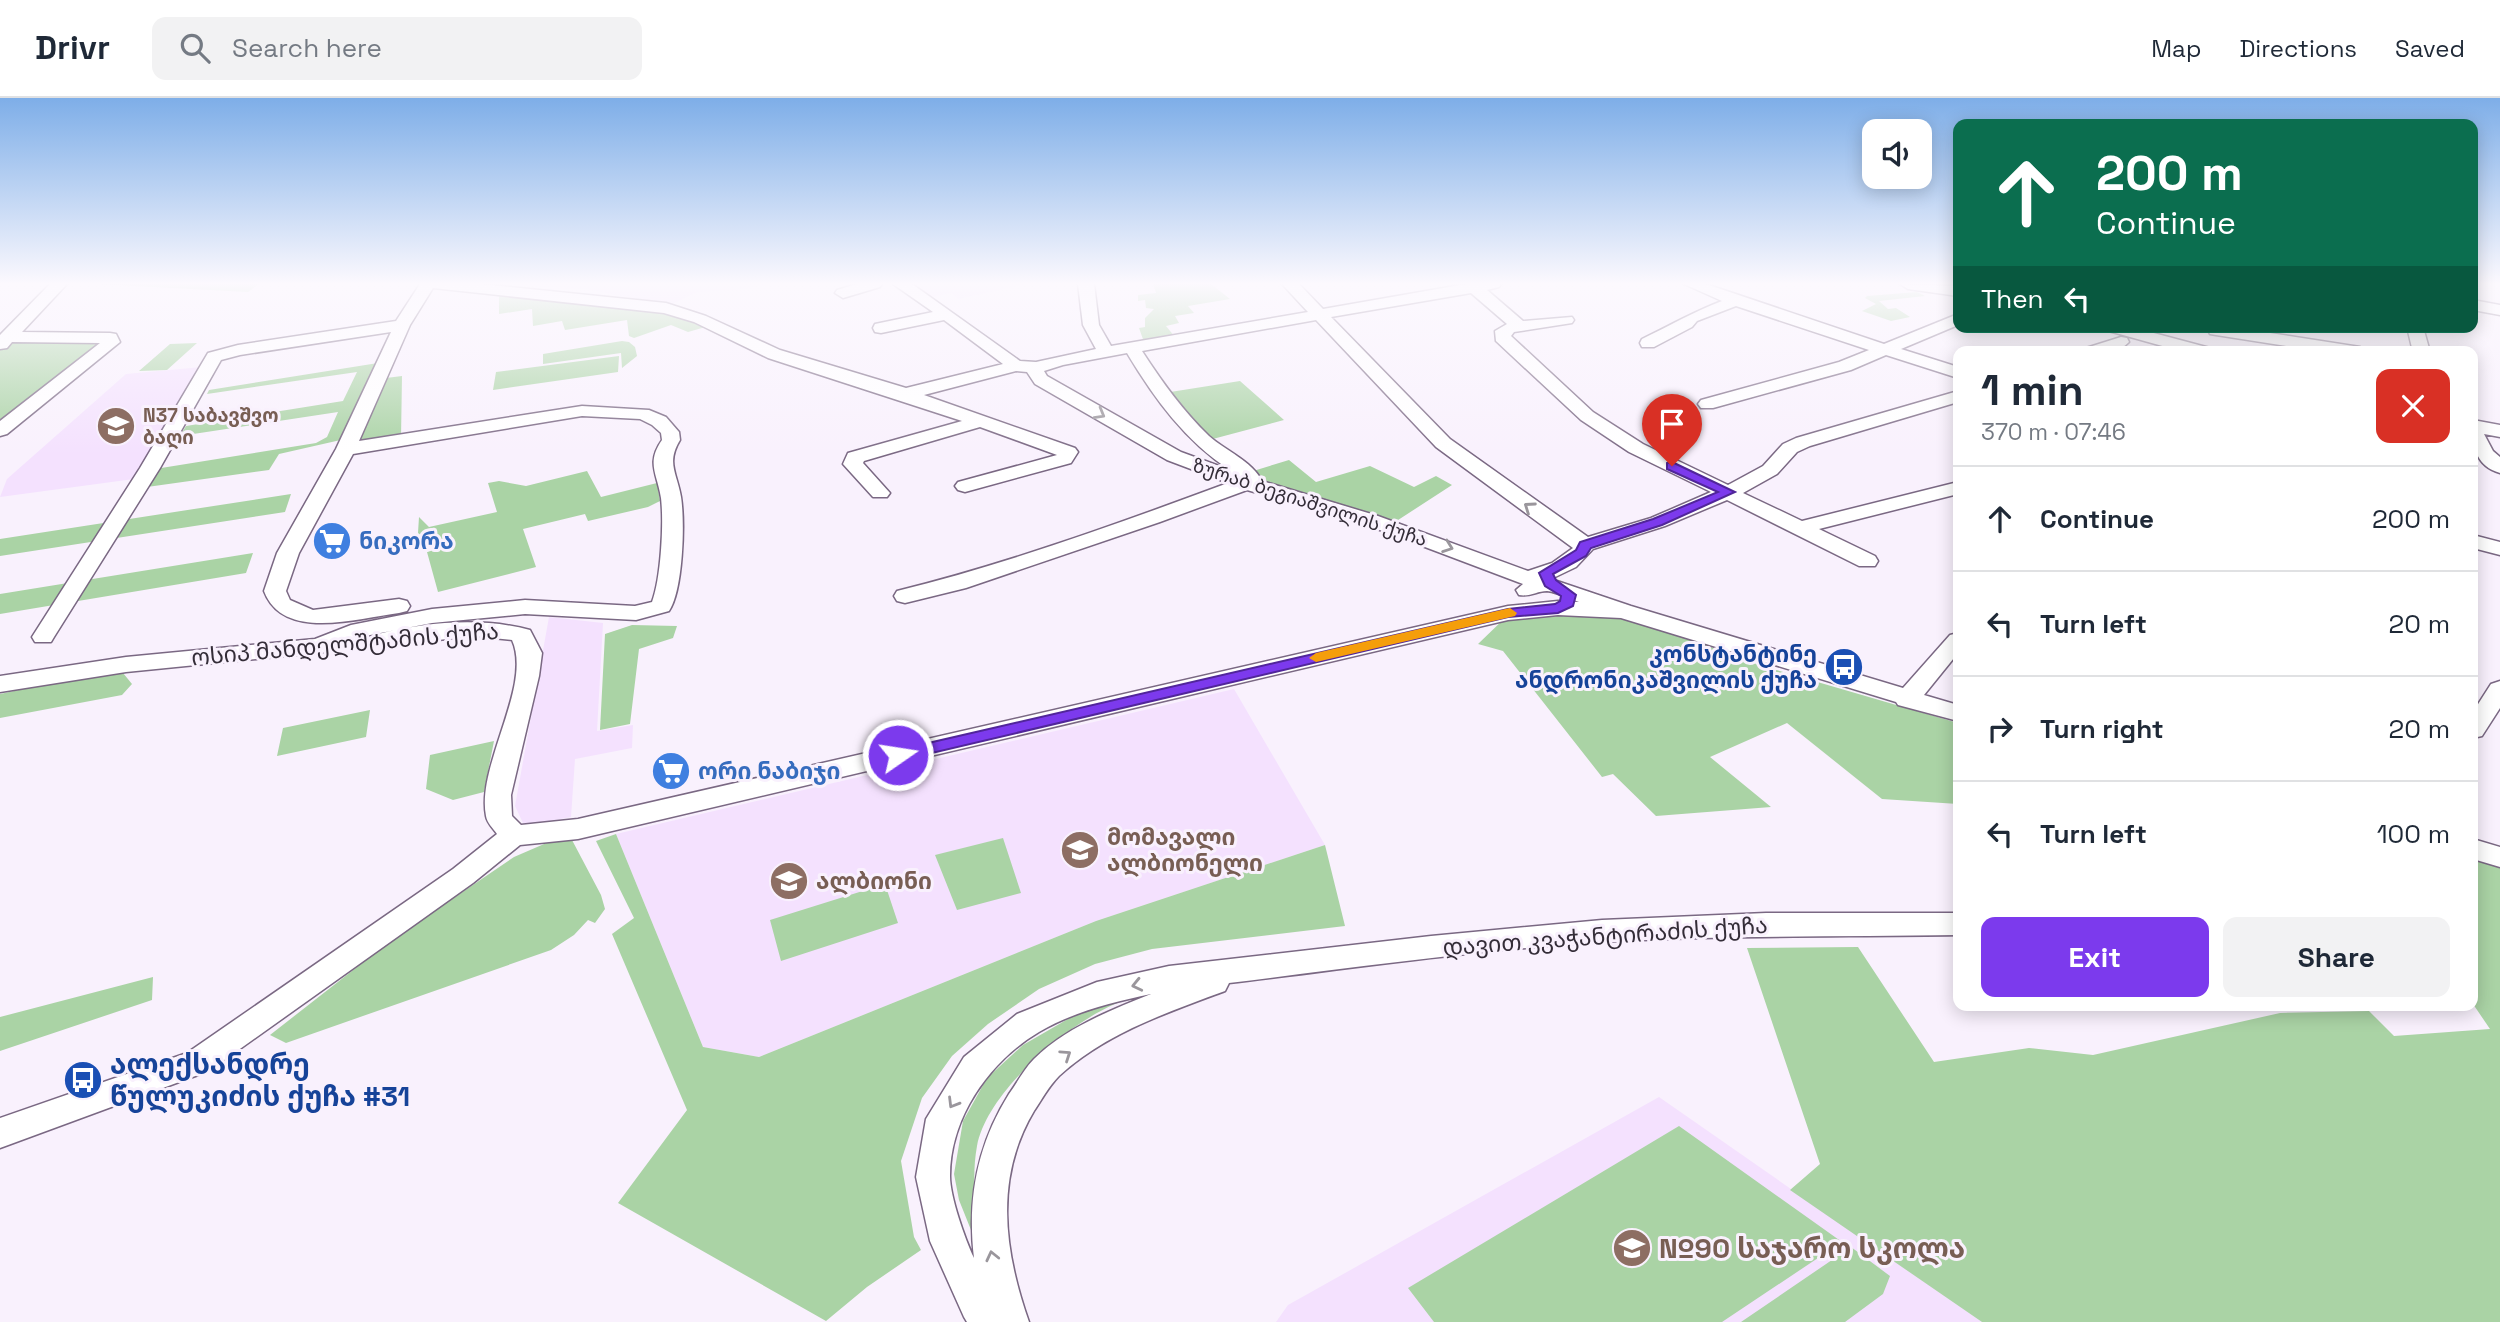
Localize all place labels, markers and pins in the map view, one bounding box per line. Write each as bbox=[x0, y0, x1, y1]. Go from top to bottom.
pin bbox=[1642, 394, 1702, 466]
place label: N37 საბავშვო ბაღი bbox=[143, 403, 279, 450]
school or university icon: N37 საბავშვო ბაღი bbox=[95, 405, 137, 447]
supermarket icon: ნიკორა bbox=[311, 520, 353, 562]
place label: ნიკორა bbox=[359, 526, 454, 556]
place label: კონსტანტინე ანდრონიკაშვილის ქუჩა bbox=[1515, 639, 1817, 695]
bus stop icon: კონსტანტინე ანდრონიკაშვილის ქუჩა bbox=[1823, 646, 1865, 688]
supermarket icon: ორი ნაბიჯი bbox=[650, 750, 692, 792]
place label: ორი ნაბიჯი bbox=[698, 756, 841, 786]
place label: მომავალი ალბიონელი bbox=[1107, 822, 1263, 878]
school or university icon: მომავალი ალბიონელი bbox=[1059, 829, 1101, 871]
school or university icon: ალბიონი bbox=[768, 860, 810, 902]
place label: ალბიონი bbox=[816, 866, 932, 896]
place label: ალექსანდრე წულუკიძის ქუჩა #31 bbox=[110, 1046, 410, 1114]
bus stop icon: ალექსანდრე წულუკიძის ქუჩა #31 bbox=[62, 1059, 104, 1101]
school or university icon: №90 საჯარო სკოლა bbox=[1611, 1227, 1653, 1269]
place label: №90 საჯარო სკოლა bbox=[1659, 1230, 1965, 1266]

